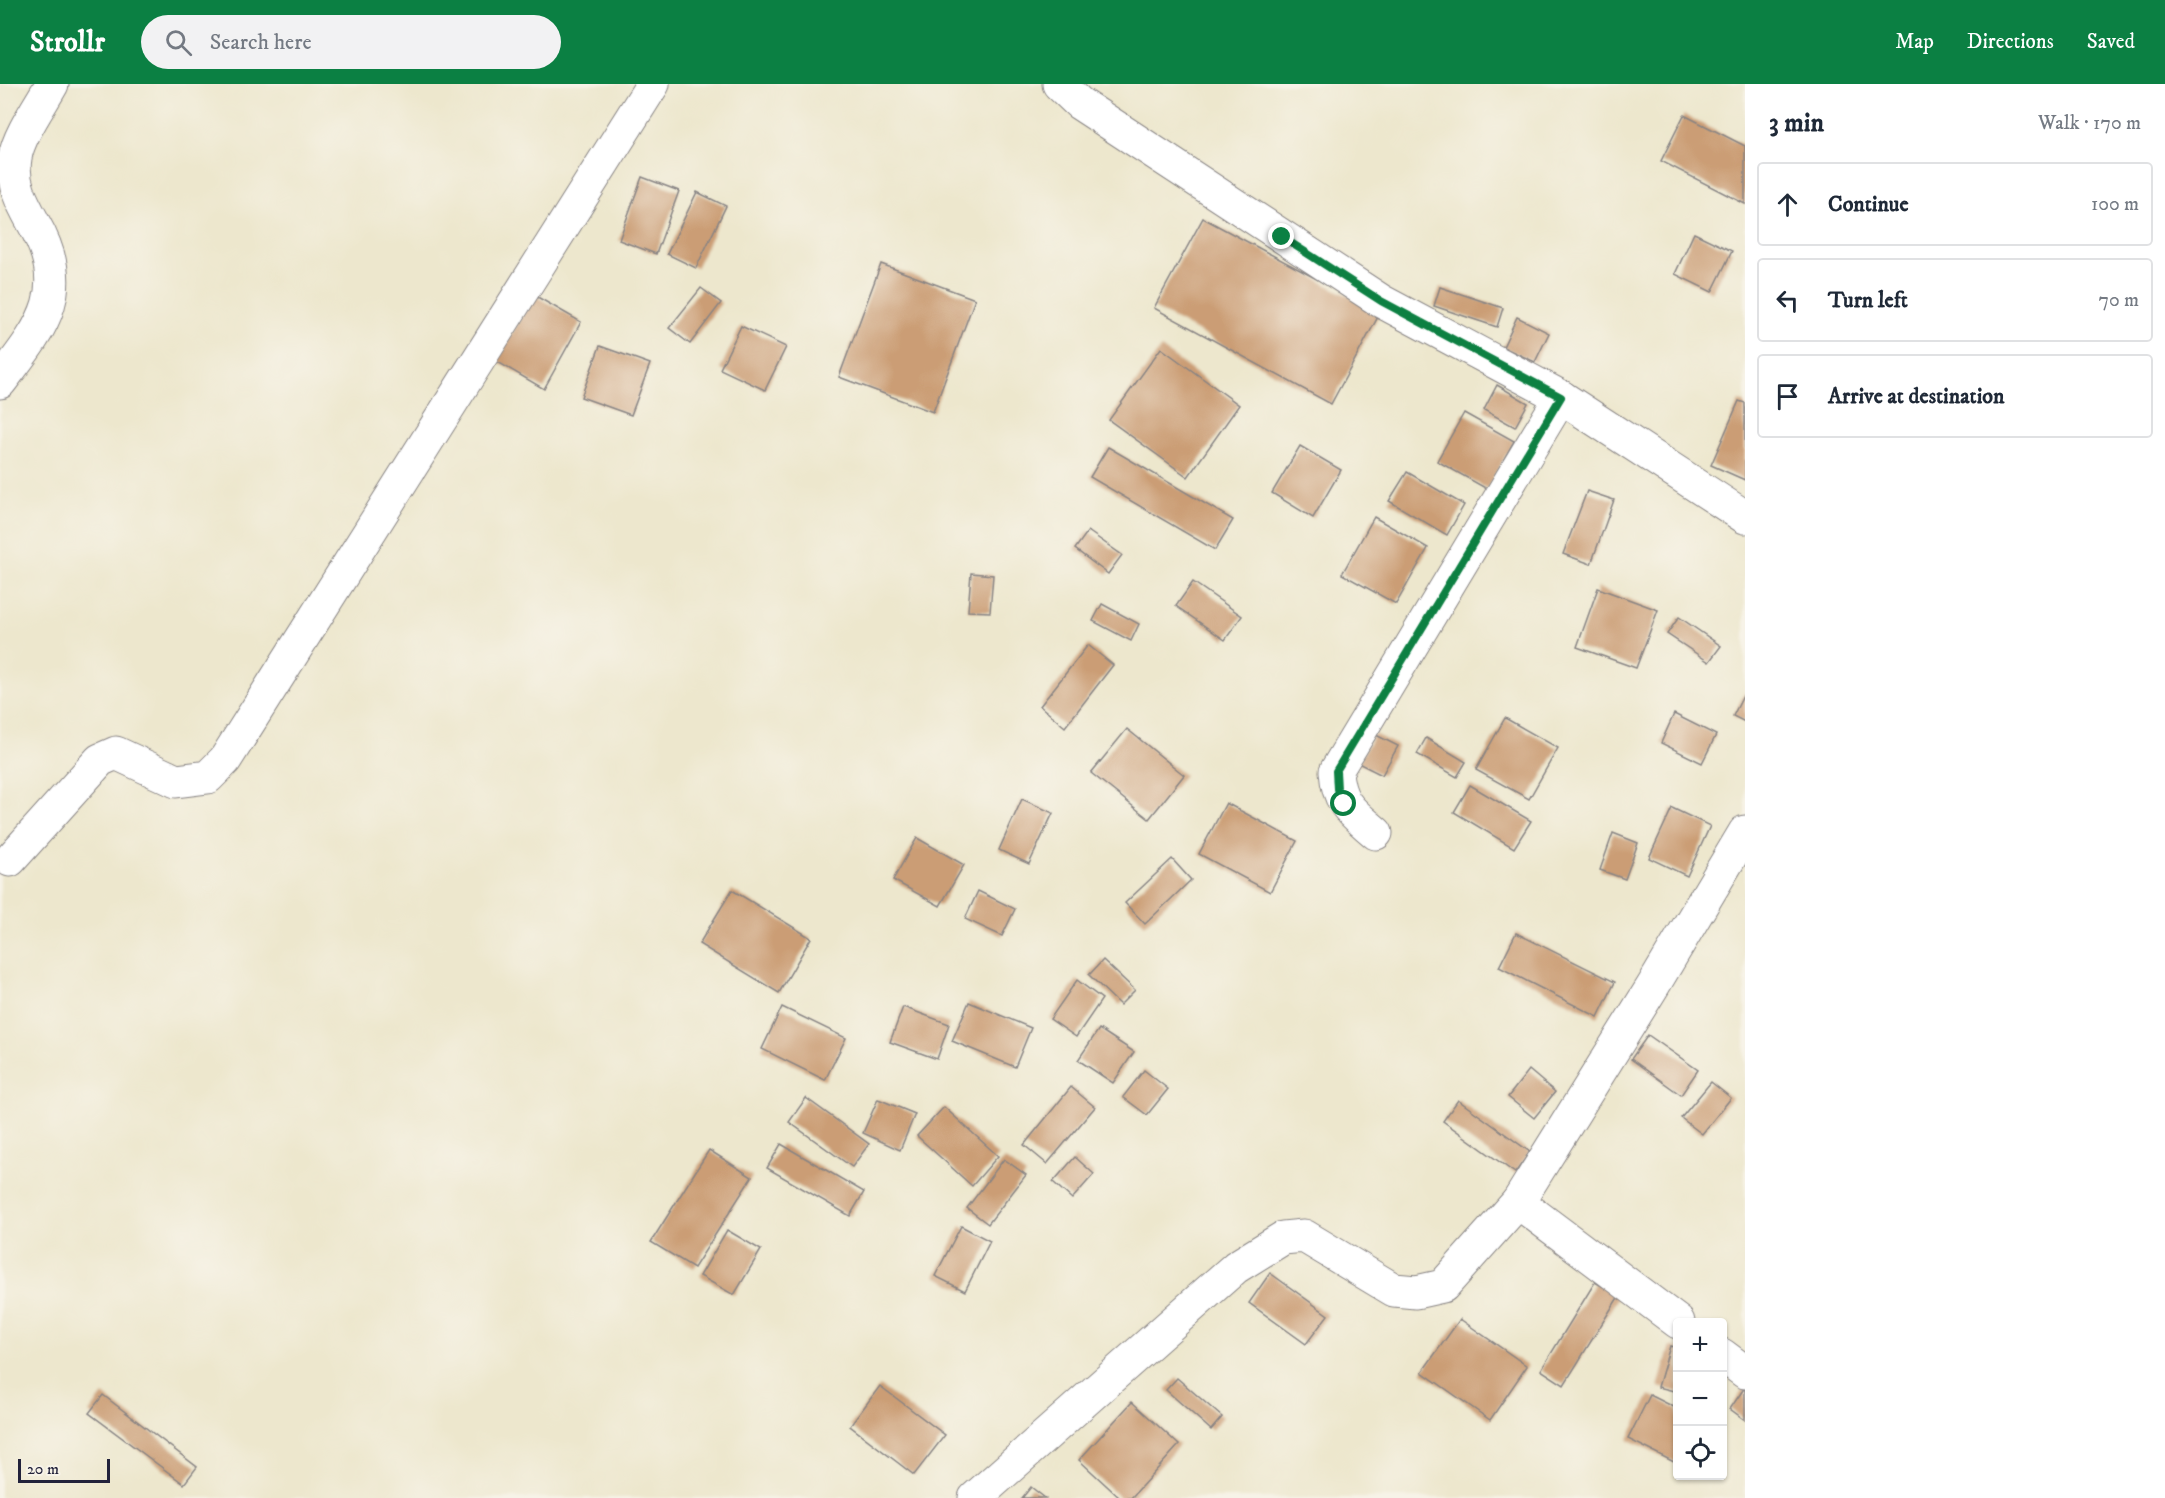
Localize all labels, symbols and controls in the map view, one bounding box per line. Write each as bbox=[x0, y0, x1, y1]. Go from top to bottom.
search box bbox=[141, 15, 561, 69]
text: Strollr bbox=[30, 25, 105, 60]
icon: search bbox=[162, 26, 195, 59]
text: Search here bbox=[210, 29, 312, 56]
text: Map bbox=[1895, 29, 1934, 55]
text: Directions bbox=[1967, 29, 2054, 55]
text: Saved bbox=[2087, 29, 2135, 55]
text: 3 min bbox=[1769, 107, 1824, 140]
text: Walk · 170 m bbox=[2038, 111, 2141, 136]
icon: ahead bbox=[1771, 188, 1804, 221]
text: Continue bbox=[1828, 191, 1909, 218]
text: 100 m bbox=[2091, 192, 2139, 217]
route end bbox=[1268, 223, 1294, 249]
icon: left bbox=[1771, 284, 1804, 317]
text: Turn left bbox=[1828, 287, 1908, 314]
text: 70 m bbox=[2098, 288, 2139, 313]
icon: arrive bbox=[1771, 380, 1804, 413]
text: Arrive at destination bbox=[1828, 383, 2005, 410]
route start bbox=[1330, 790, 1356, 816]
map controls bbox=[1673, 1318, 1727, 1480]
button: + bbox=[1673, 1318, 1727, 1372]
button: − bbox=[1673, 1372, 1727, 1426]
button: locate bbox=[1673, 1426, 1727, 1480]
scale bar bbox=[18, 1456, 110, 1484]
text: 20 m bbox=[27, 1459, 59, 1479]

